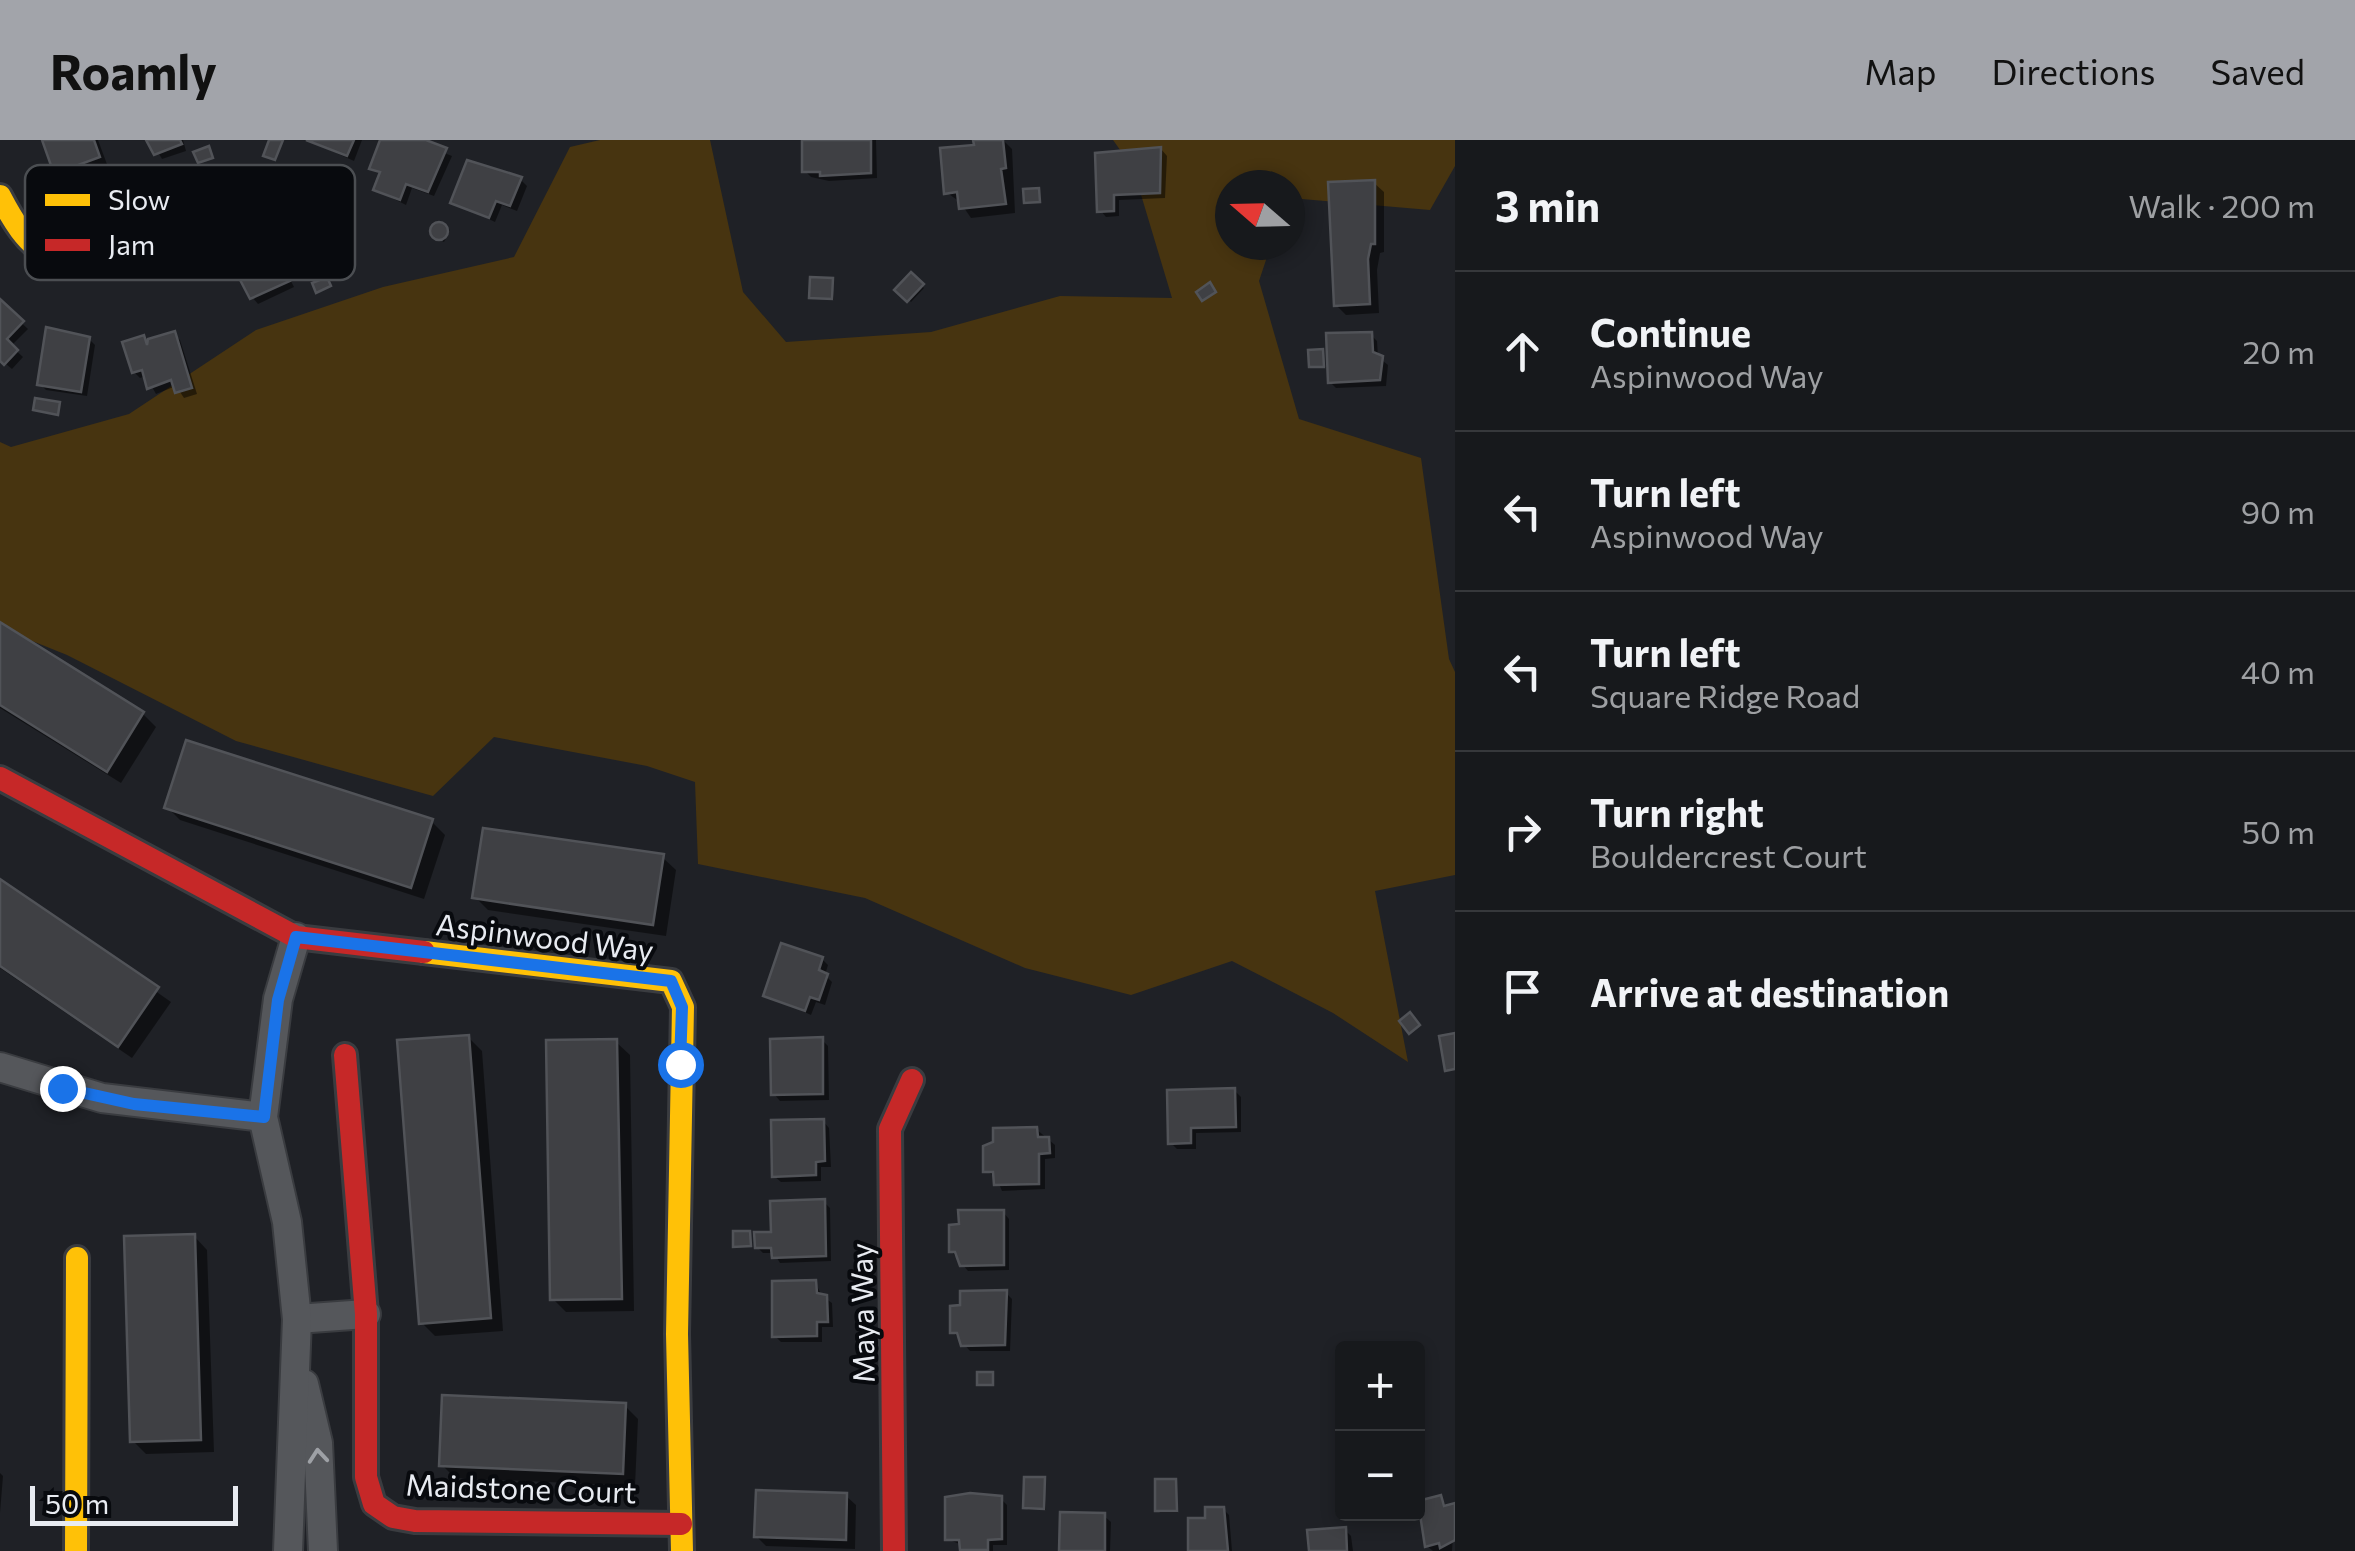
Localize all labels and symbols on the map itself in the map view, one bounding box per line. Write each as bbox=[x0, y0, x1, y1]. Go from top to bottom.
legend bbox=[25, 165, 355, 280]
north arrow bbox=[1215, 170, 1305, 260]
text: Slow bbox=[108, 182, 170, 216]
text: Jam bbox=[108, 227, 155, 261]
street label: Aspinwood Way bbox=[434, 904, 656, 968]
route start bbox=[658, 1042, 704, 1088]
route end bbox=[40, 1066, 86, 1112]
street label: Maya Way bbox=[841, 1243, 881, 1383]
one-way arrow bbox=[308, 1448, 330, 1464]
street label: Maidstone Court bbox=[405, 1464, 637, 1510]
scale bar bbox=[30, 1481, 238, 1526]

